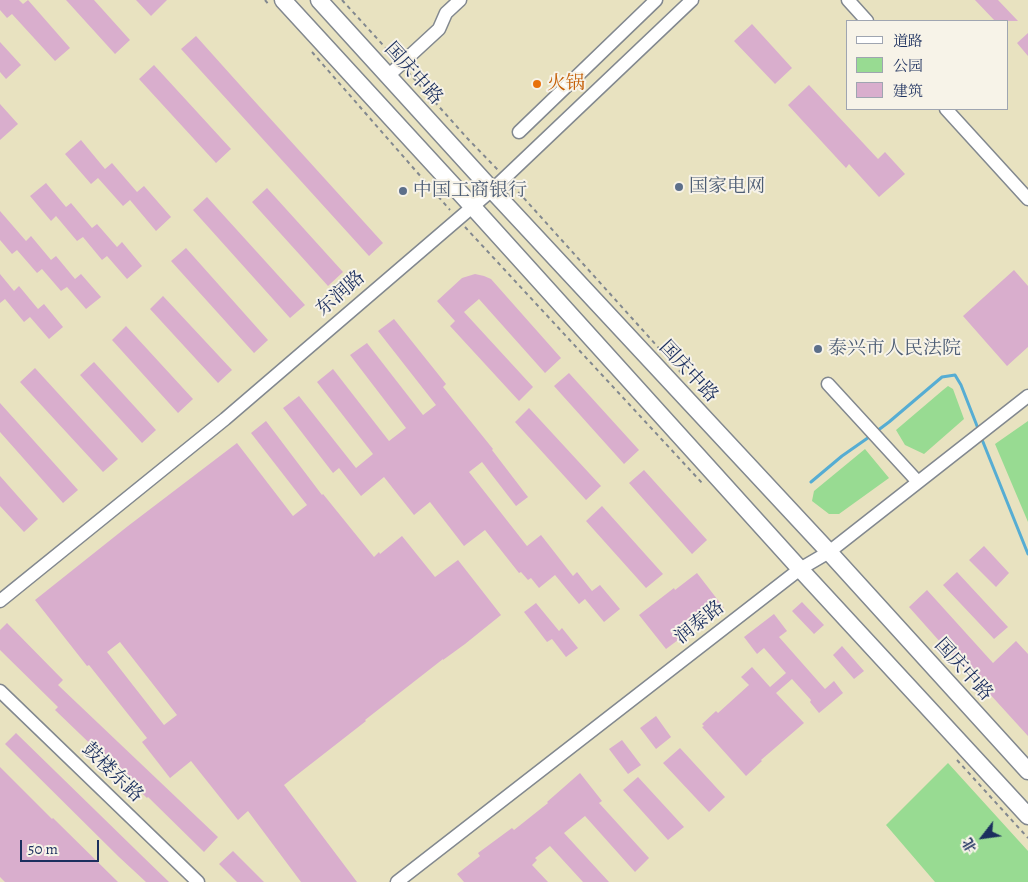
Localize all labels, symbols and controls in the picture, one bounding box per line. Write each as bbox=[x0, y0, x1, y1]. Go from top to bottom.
legend bbox=[846, 20, 1008, 110]
text: 道路 bbox=[893, 31, 923, 51]
street label: 国庆中路 bbox=[379, 38, 447, 110]
text: 公园 bbox=[893, 56, 923, 76]
place label: 火锅 bbox=[547, 73, 585, 95]
marker: 火锅 bbox=[531, 78, 543, 90]
text: 建筑 bbox=[893, 81, 923, 101]
place label: 国家电网 bbox=[689, 176, 765, 198]
place label: 中国工商银行 bbox=[413, 180, 527, 202]
marker: 国家电网 bbox=[673, 181, 685, 193]
marker: 中国工商银行 bbox=[397, 185, 409, 197]
street label: 东润路 bbox=[312, 267, 370, 321]
street label: 国庆中路 bbox=[654, 336, 722, 408]
place label: 泰兴市人民法院 bbox=[828, 338, 961, 360]
marker: 泰兴市人民法院 bbox=[812, 343, 824, 355]
street label: 润泰路 bbox=[671, 596, 729, 650]
street label: 国庆中路 bbox=[929, 634, 997, 706]
street label: 鼓楼东路 bbox=[77, 738, 147, 808]
north arrow bbox=[958, 812, 1008, 862]
scale bar bbox=[22, 830, 101, 862]
text: 北 bbox=[958, 834, 981, 856]
text: 50 m bbox=[28, 839, 58, 859]

